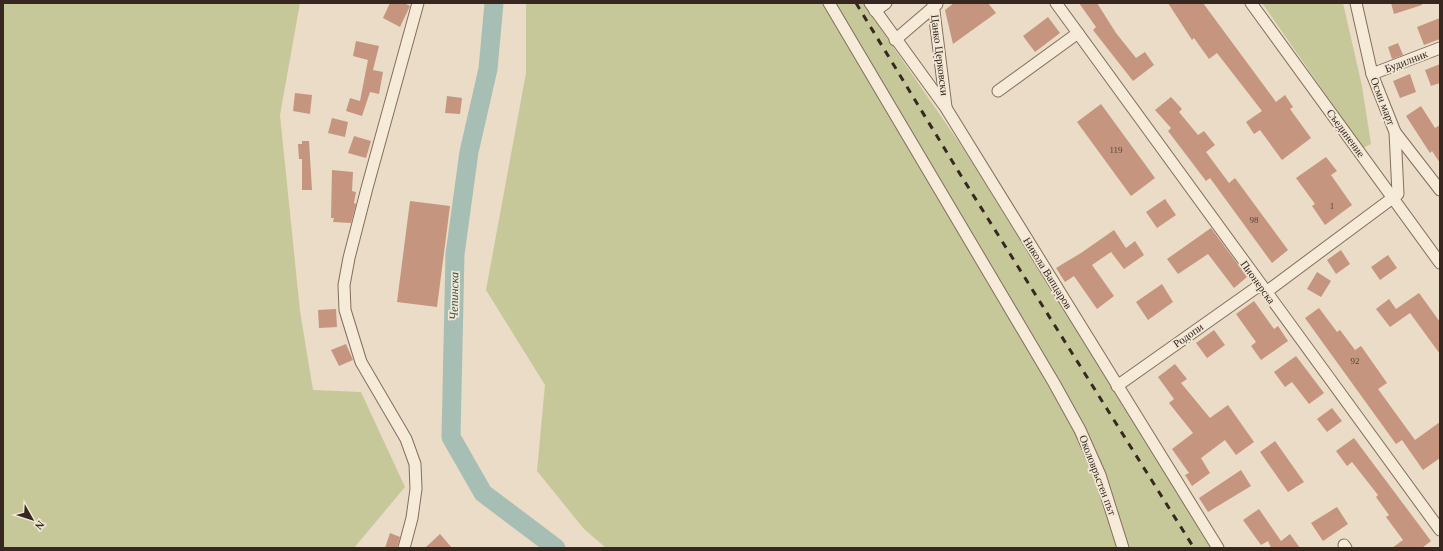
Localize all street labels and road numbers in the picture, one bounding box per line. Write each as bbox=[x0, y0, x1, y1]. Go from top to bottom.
street label: Цанко Церковски bbox=[929, 14, 951, 96]
street label: Будилник bbox=[1383, 47, 1430, 75]
street label: Осми март bbox=[1368, 75, 1398, 127]
street label: Съединение bbox=[1324, 107, 1368, 160]
street label: Никола Вапцаров bbox=[1021, 235, 1075, 311]
street label: Пионерска bbox=[1238, 258, 1278, 306]
street label: Родопи bbox=[1171, 320, 1205, 350]
street label: Околовръстен път bbox=[1077, 433, 1119, 517]

